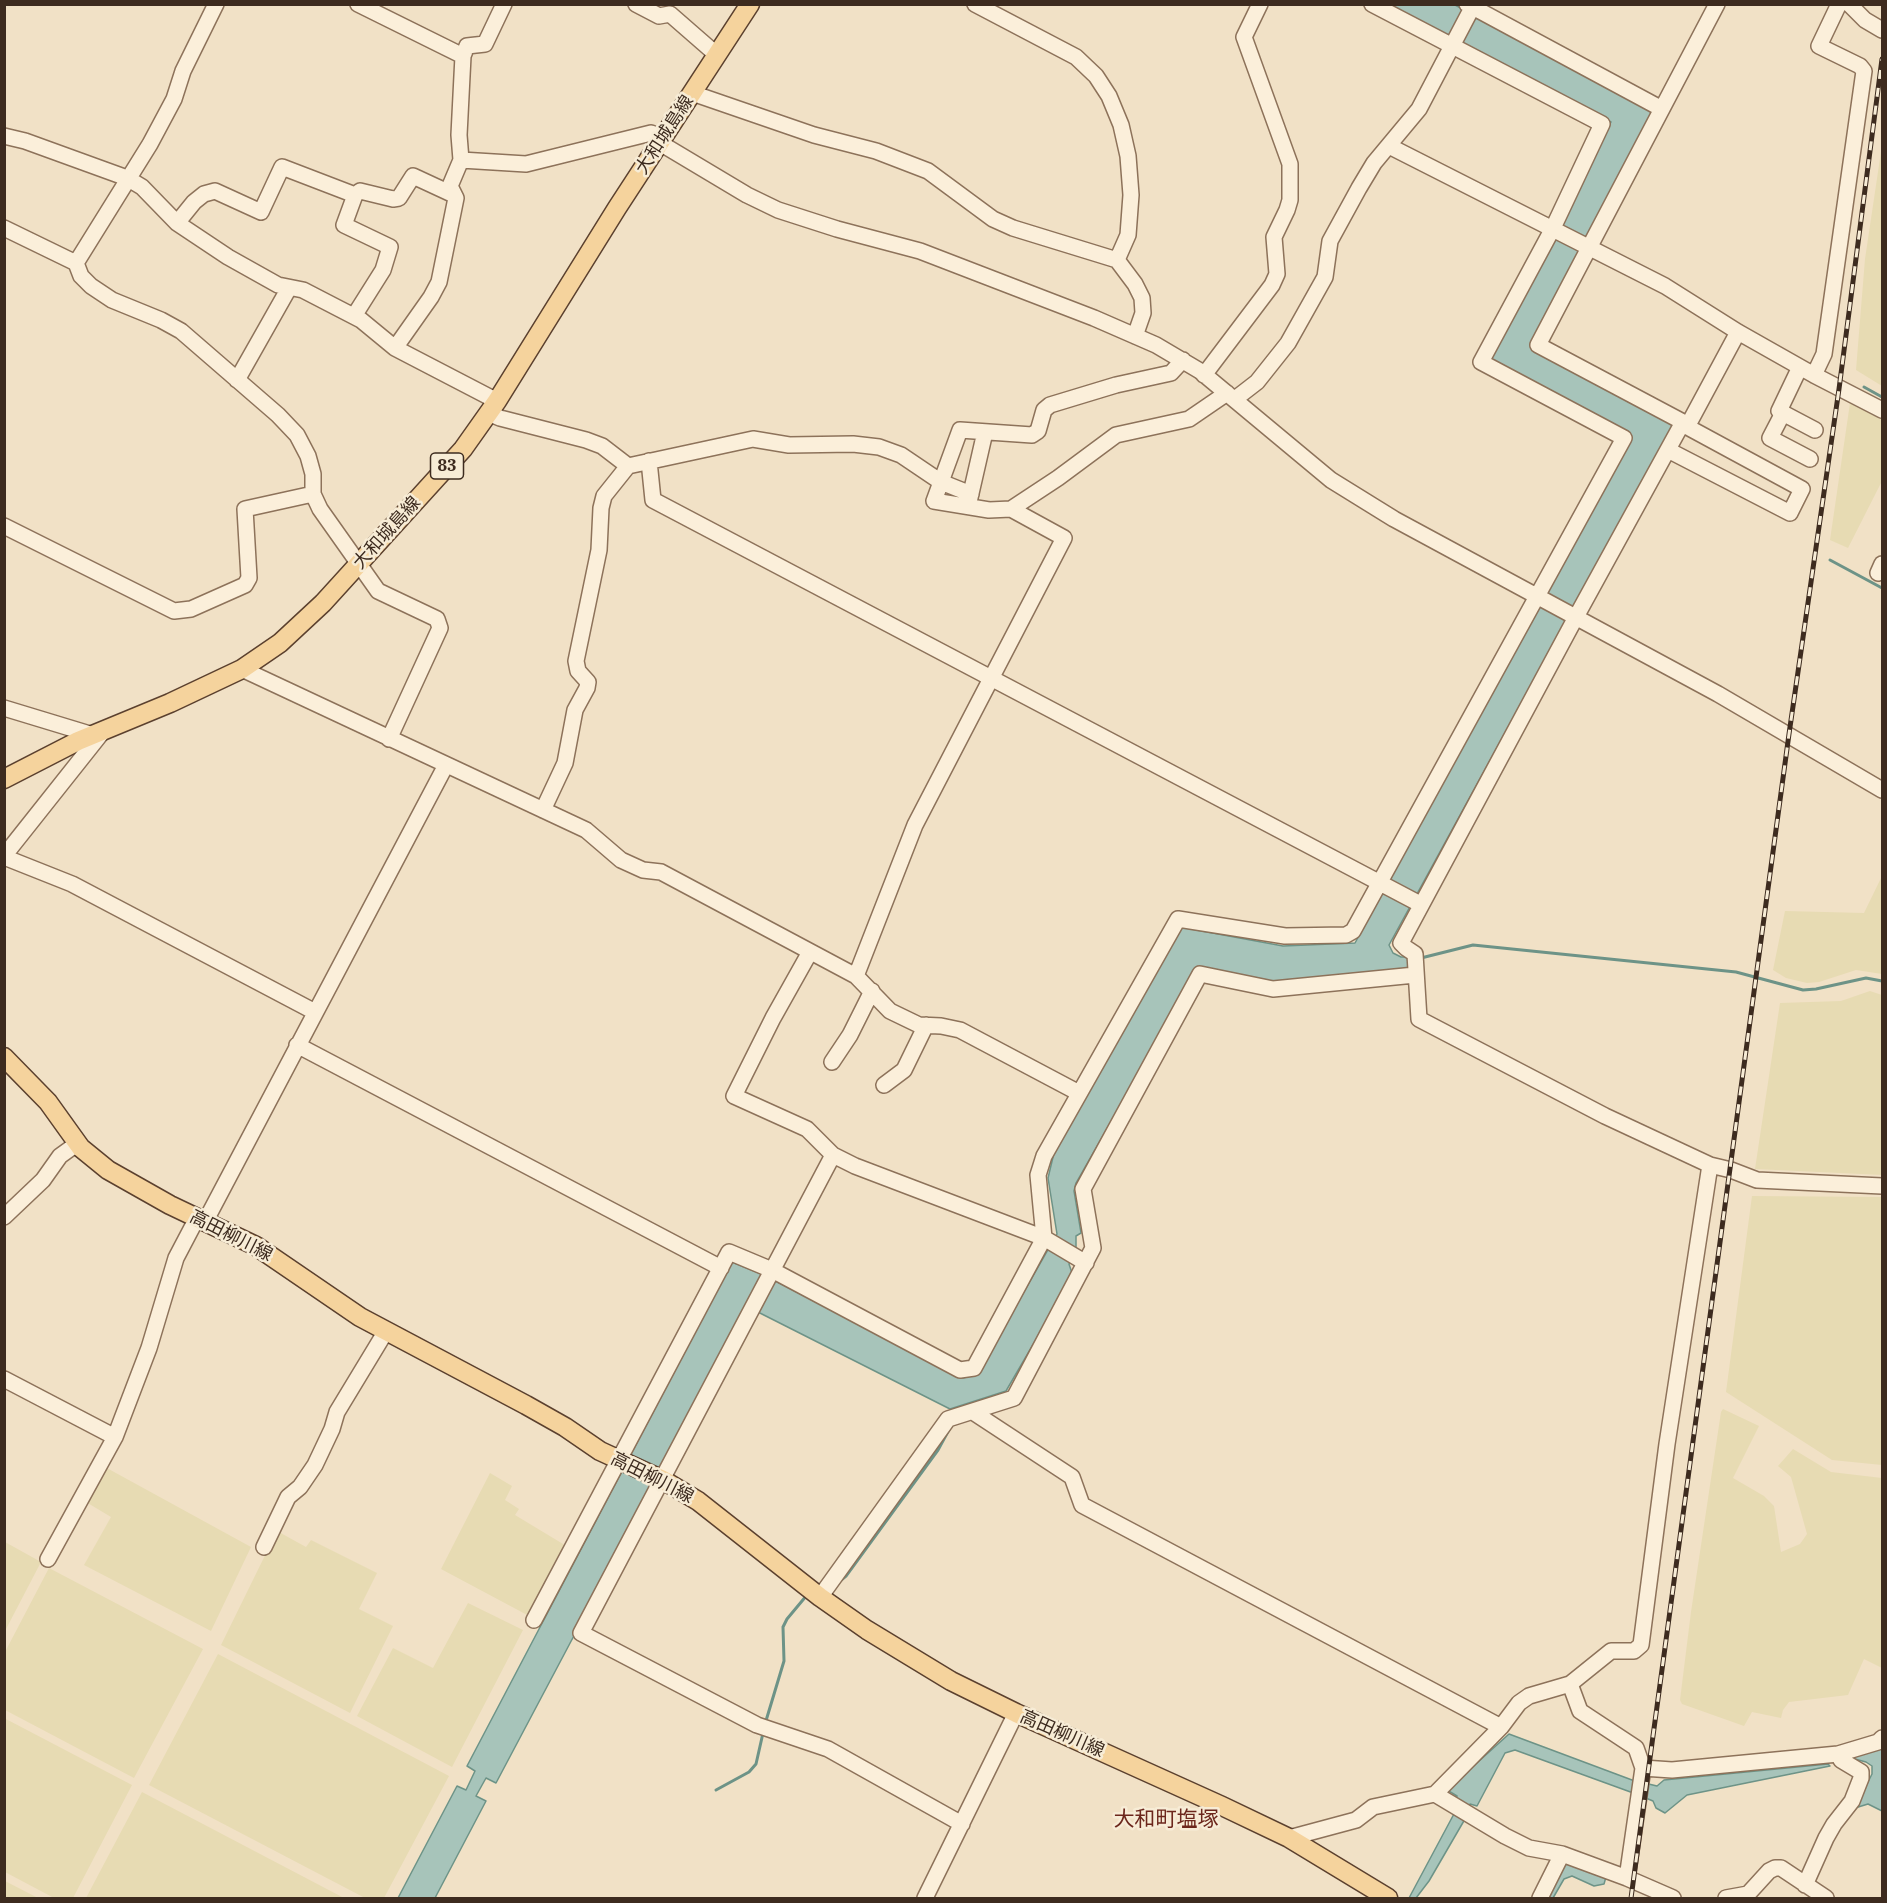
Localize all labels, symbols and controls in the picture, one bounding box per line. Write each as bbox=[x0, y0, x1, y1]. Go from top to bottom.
street label: 大和城島線 bbox=[631, 91, 699, 179]
road number: 83 bbox=[430, 453, 464, 479]
street label: 大和城島線 bbox=[349, 492, 425, 574]
street label: 高田柳川線 bbox=[186, 1206, 276, 1266]
street label: 高田柳川線 bbox=[607, 1448, 697, 1508]
street label: 高田柳川線 bbox=[1016, 1706, 1108, 1762]
district label: 大和町塩塚 bbox=[1114, 1807, 1218, 1833]

